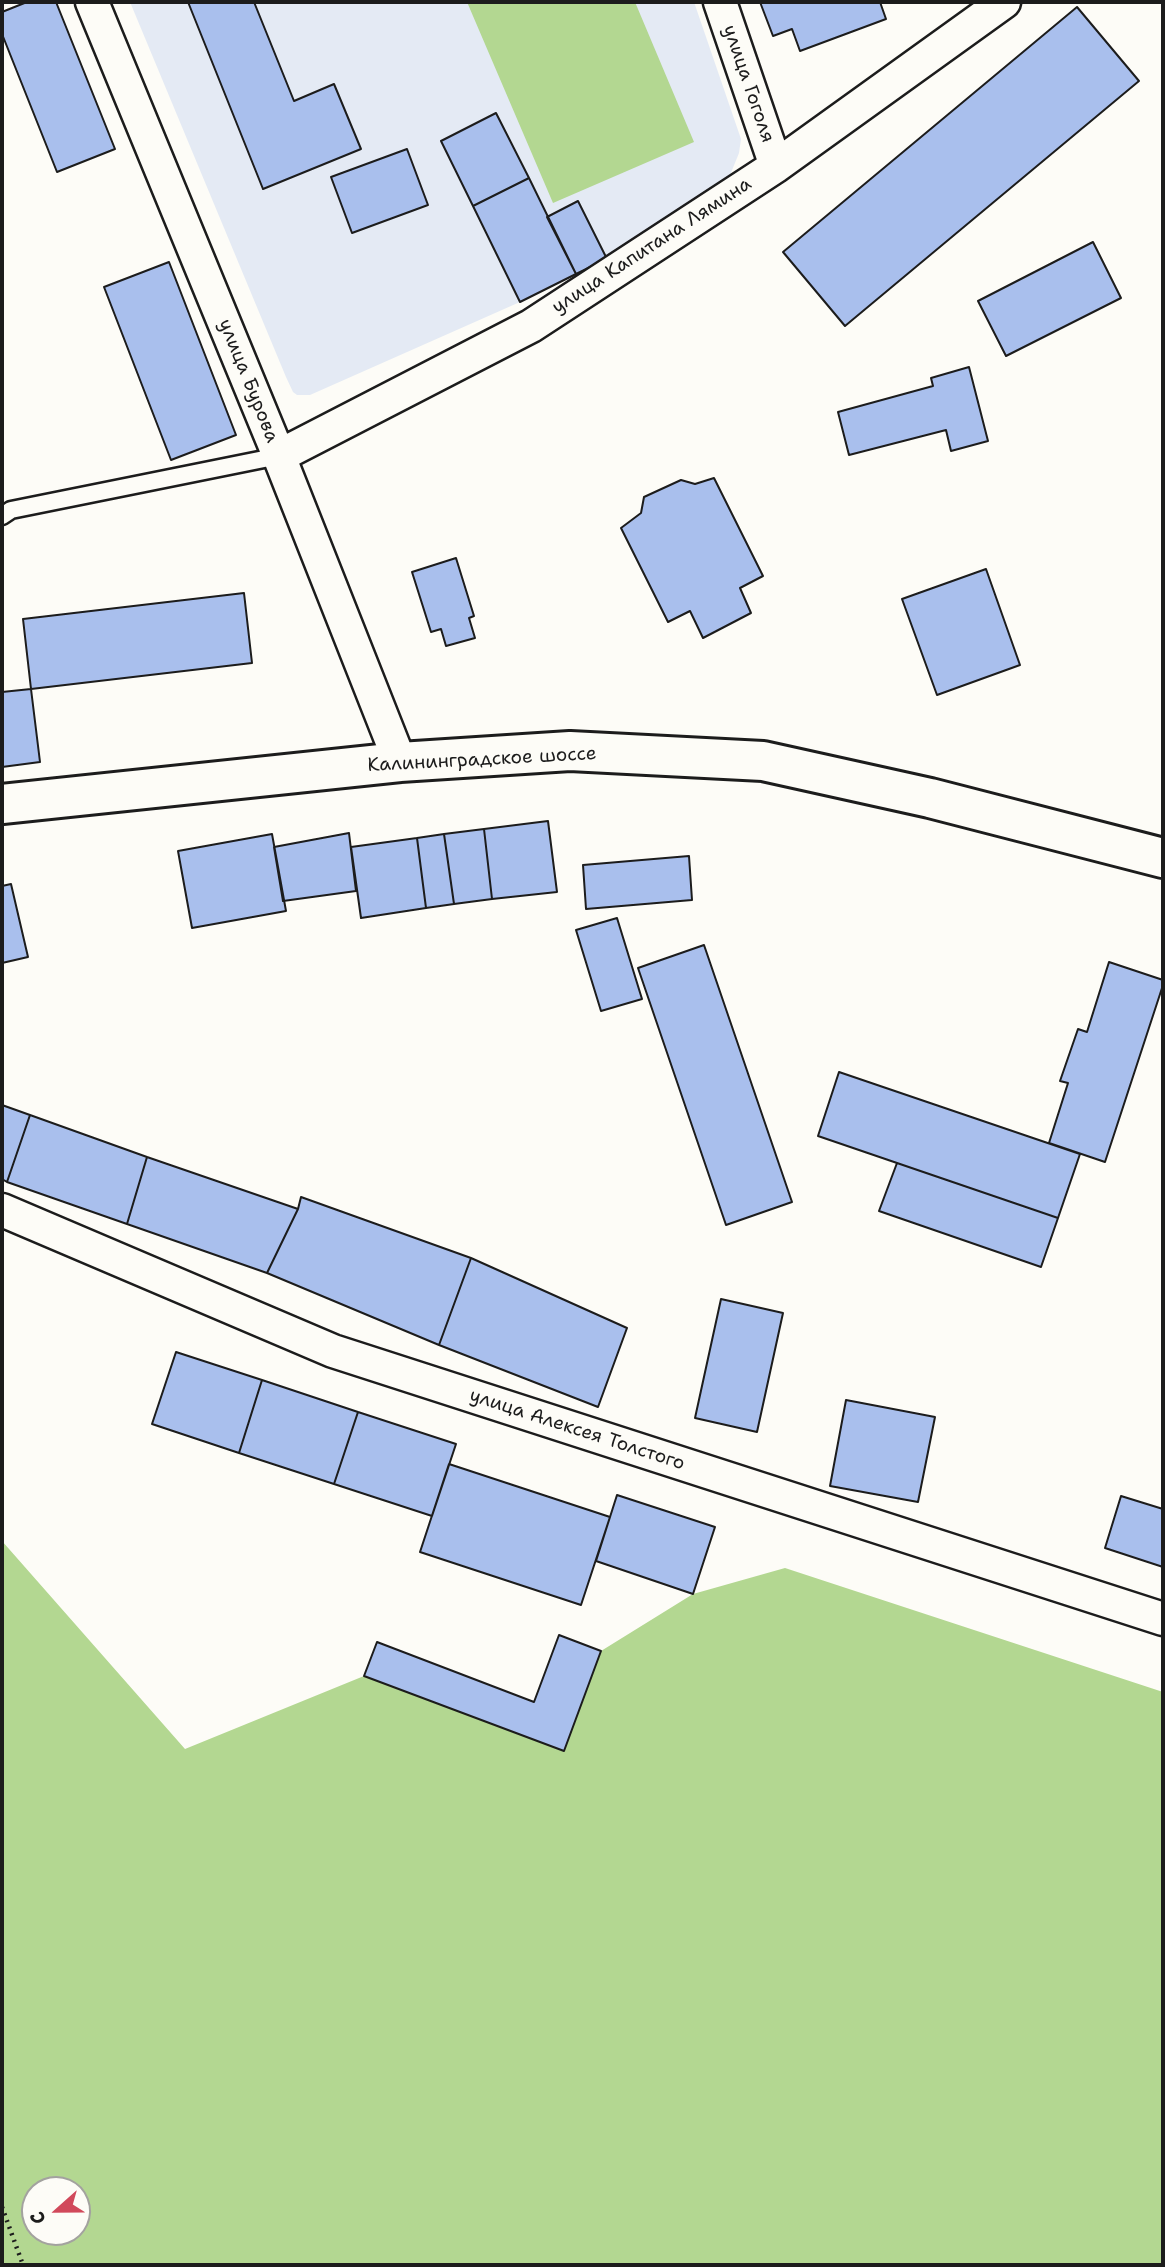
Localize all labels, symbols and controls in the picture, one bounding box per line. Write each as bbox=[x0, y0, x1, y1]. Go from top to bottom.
street label: улица Гоголя bbox=[717, 22, 779, 146]
street label: улица Капитана Лямина bbox=[548, 173, 756, 319]
street label: улица Бурова bbox=[213, 316, 283, 446]
street label: Калининградское шоссе bbox=[367, 743, 597, 777]
street label: улица Алексея Толстого bbox=[466, 1384, 688, 1476]
north arrow bbox=[21, 2176, 91, 2246]
text: С bbox=[24, 2208, 52, 2228]

